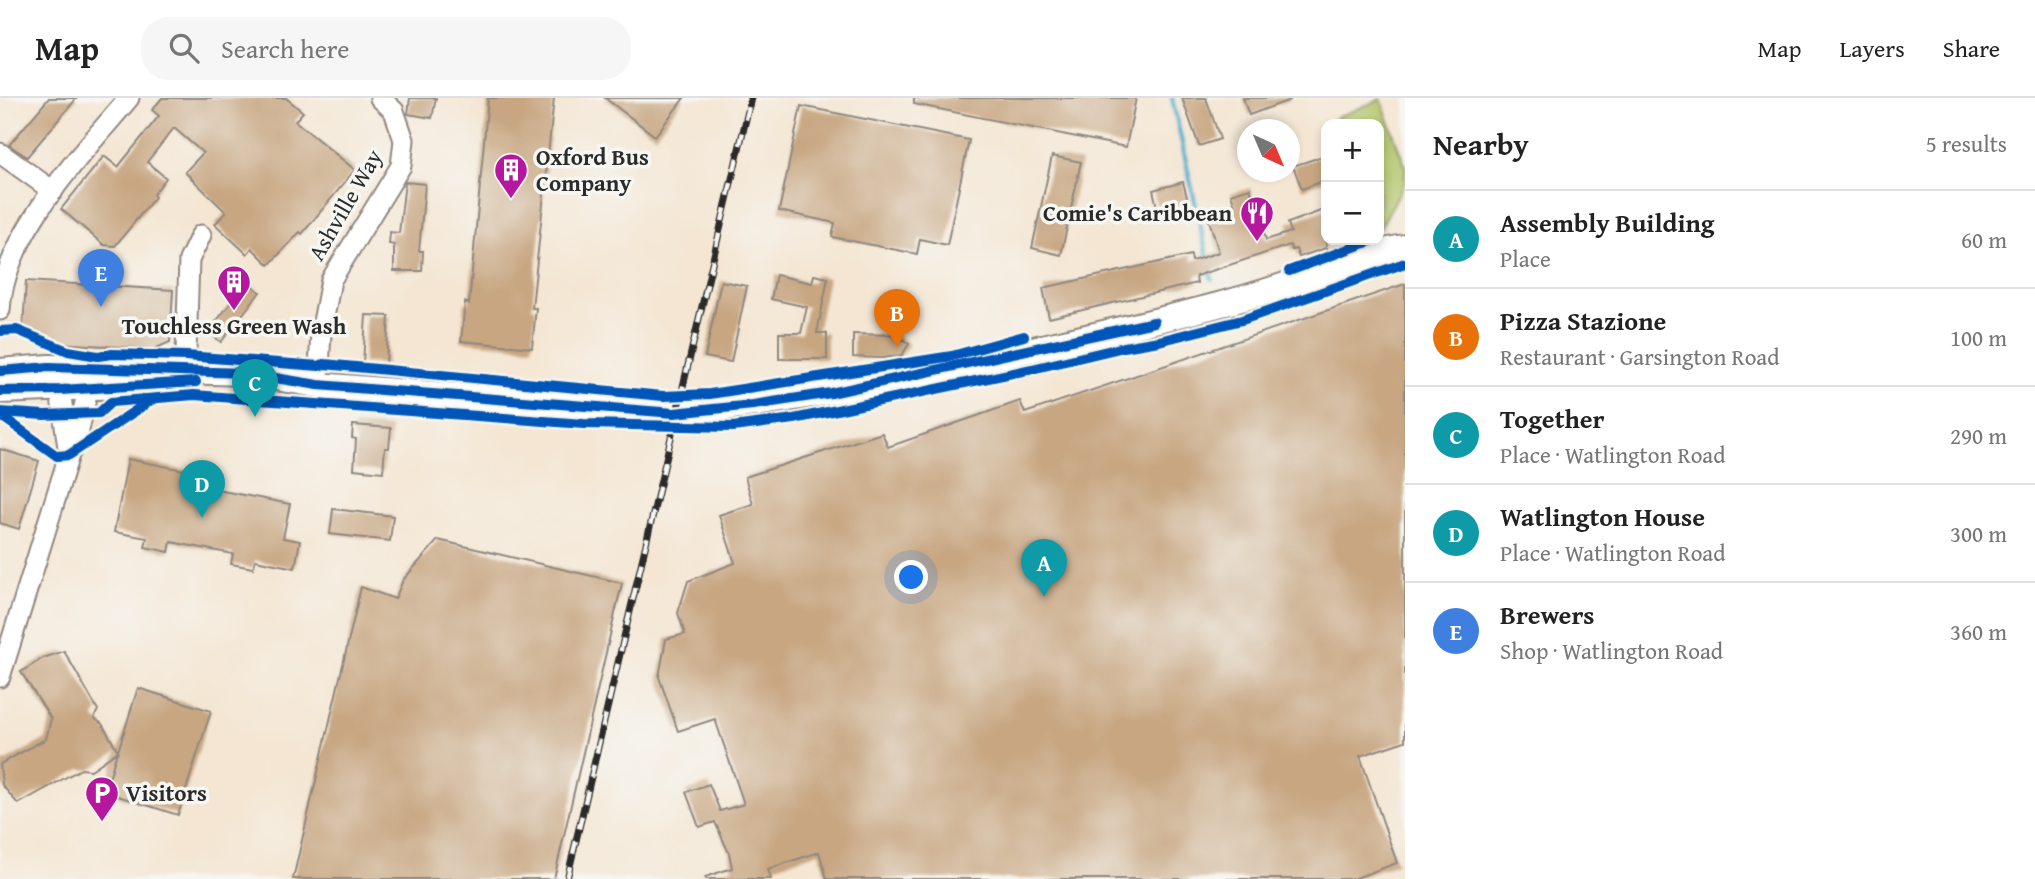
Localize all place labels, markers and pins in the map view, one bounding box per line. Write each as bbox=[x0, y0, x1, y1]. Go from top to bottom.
place label: Oxford Bus Company bbox=[536, 140, 649, 199]
building icon: Oxford Bus Company bbox=[492, 151, 530, 200]
restaurant icon: Comie's Caribbean bbox=[1238, 194, 1276, 243]
place label: Comie's Caribbean bbox=[1043, 196, 1232, 229]
pin: E bbox=[78, 249, 124, 307]
building icon: Touchless Green Wash bbox=[215, 263, 253, 312]
pin: B bbox=[874, 289, 920, 347]
place label: Touchless Green Wash bbox=[122, 309, 347, 342]
pin: C bbox=[232, 359, 278, 417]
pin: D bbox=[179, 460, 225, 518]
pin: A bbox=[1021, 539, 1067, 597]
parking icon: Visitors bbox=[83, 774, 121, 823]
place label: Visitors bbox=[126, 776, 207, 809]

